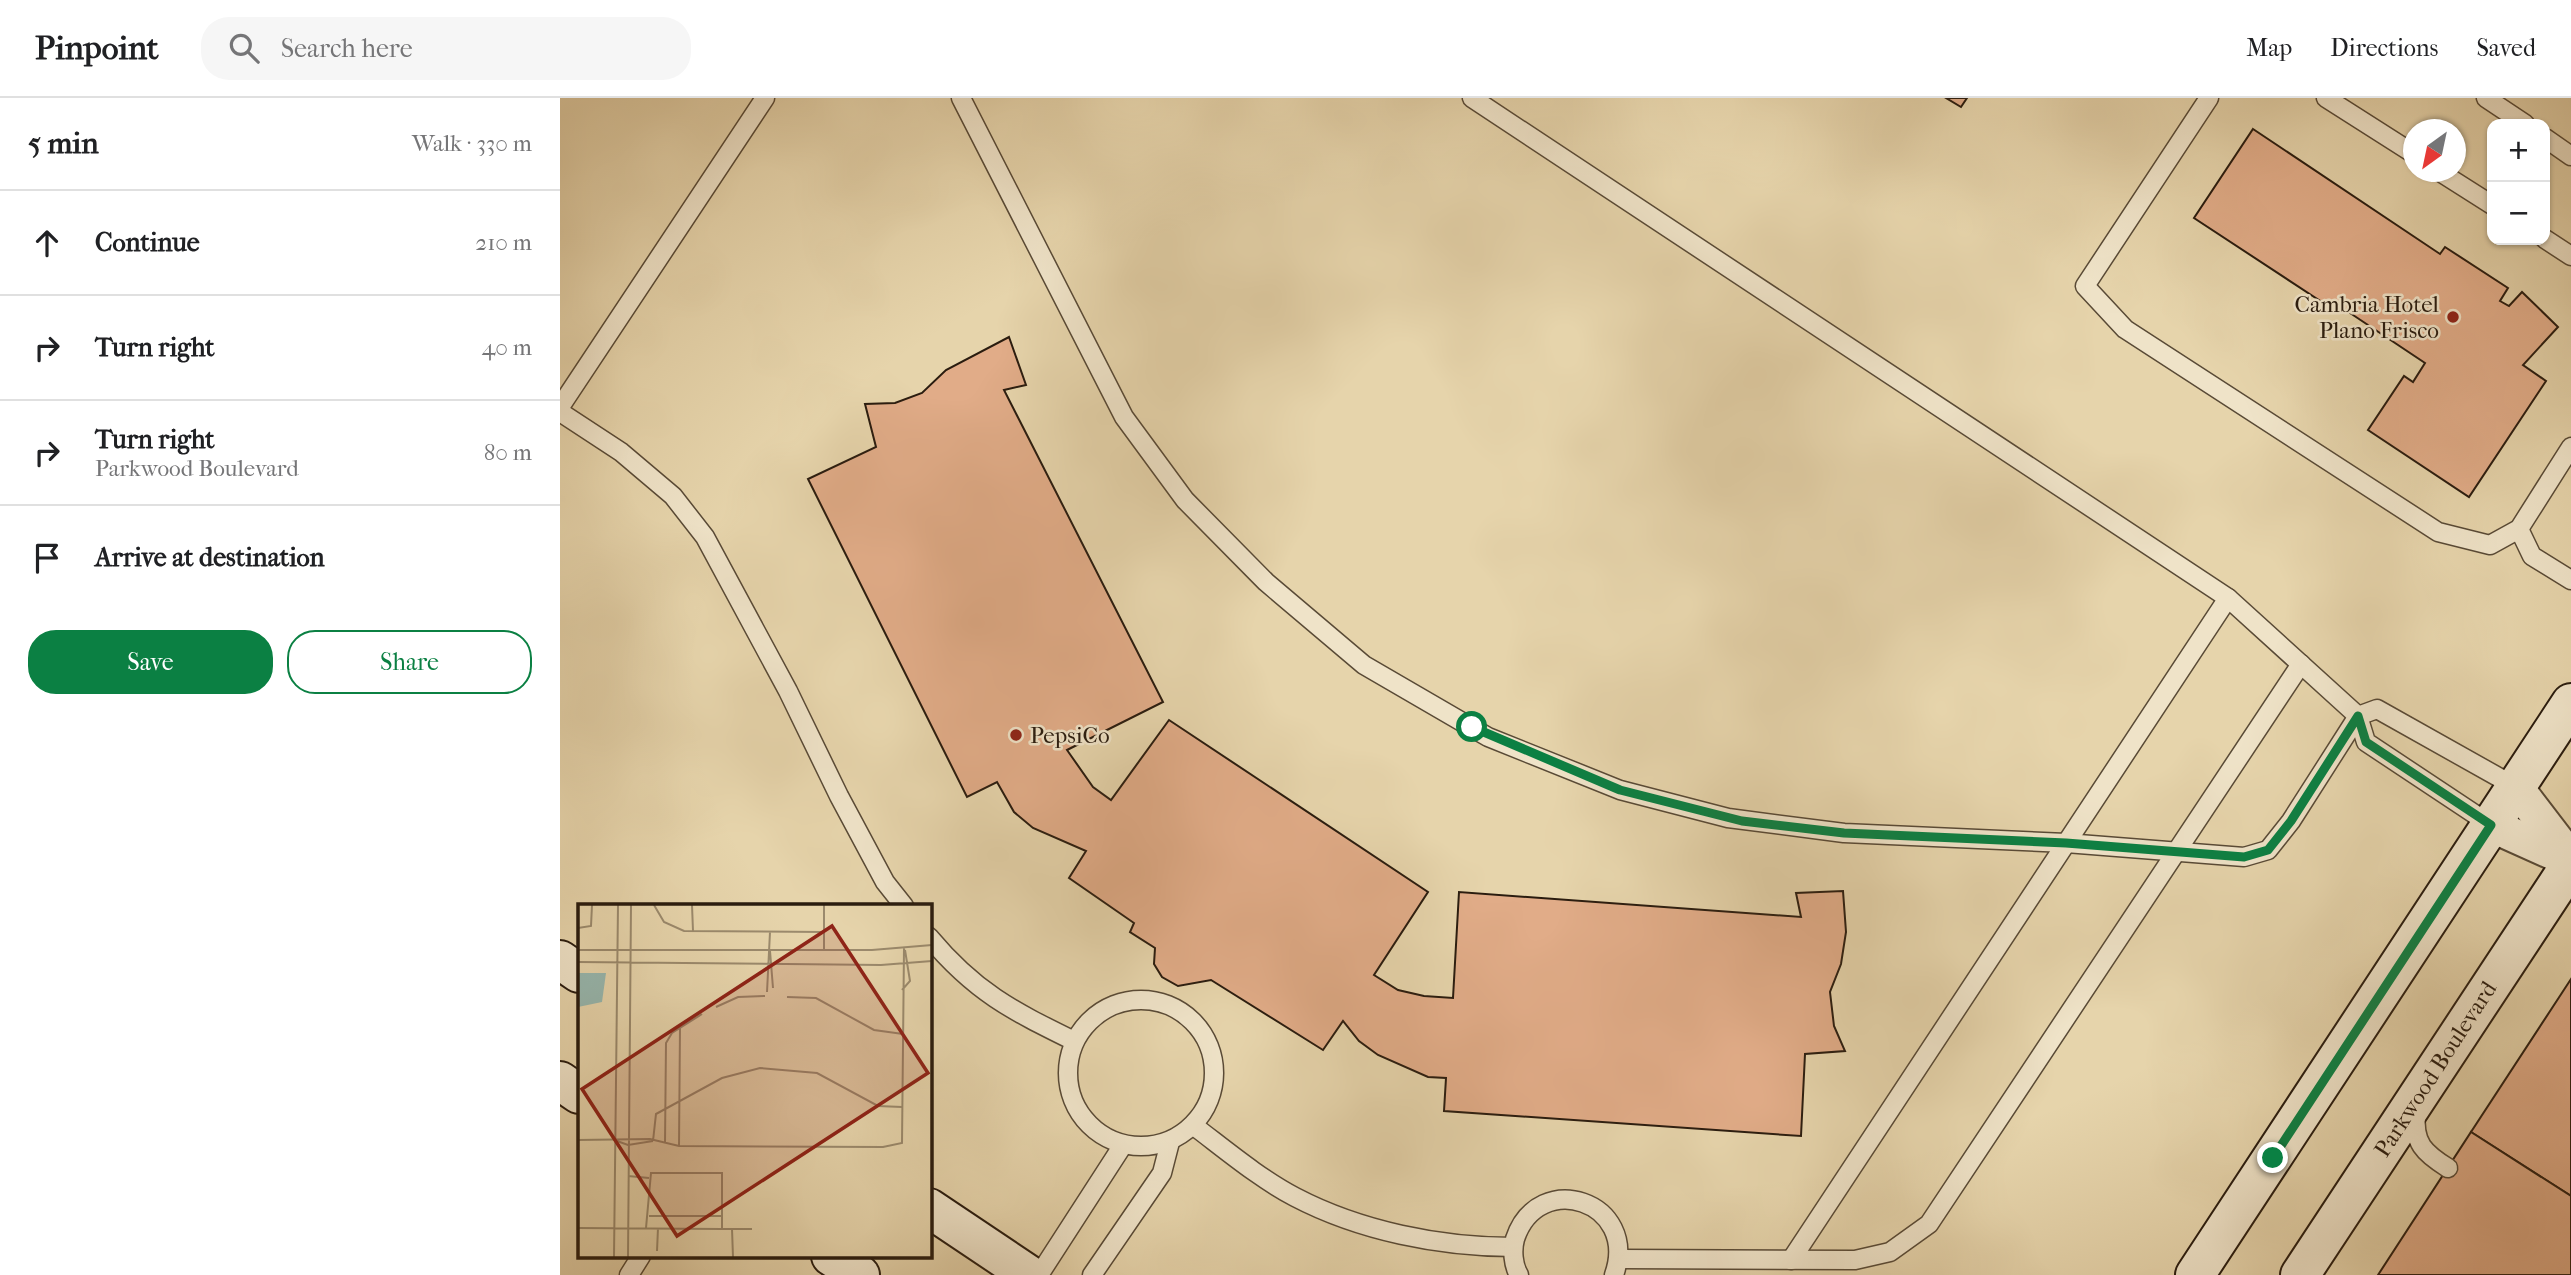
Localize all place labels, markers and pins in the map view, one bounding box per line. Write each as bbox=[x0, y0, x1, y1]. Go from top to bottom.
place label: Cambria Hotel Plano Frisco bbox=[2294, 291, 2440, 344]
marker: Cambria Hotel Plano Frisco bbox=[2445, 309, 2461, 325]
place label: PepsiCo bbox=[1030, 722, 1110, 749]
marker: PepsiCo bbox=[1008, 727, 1024, 743]

